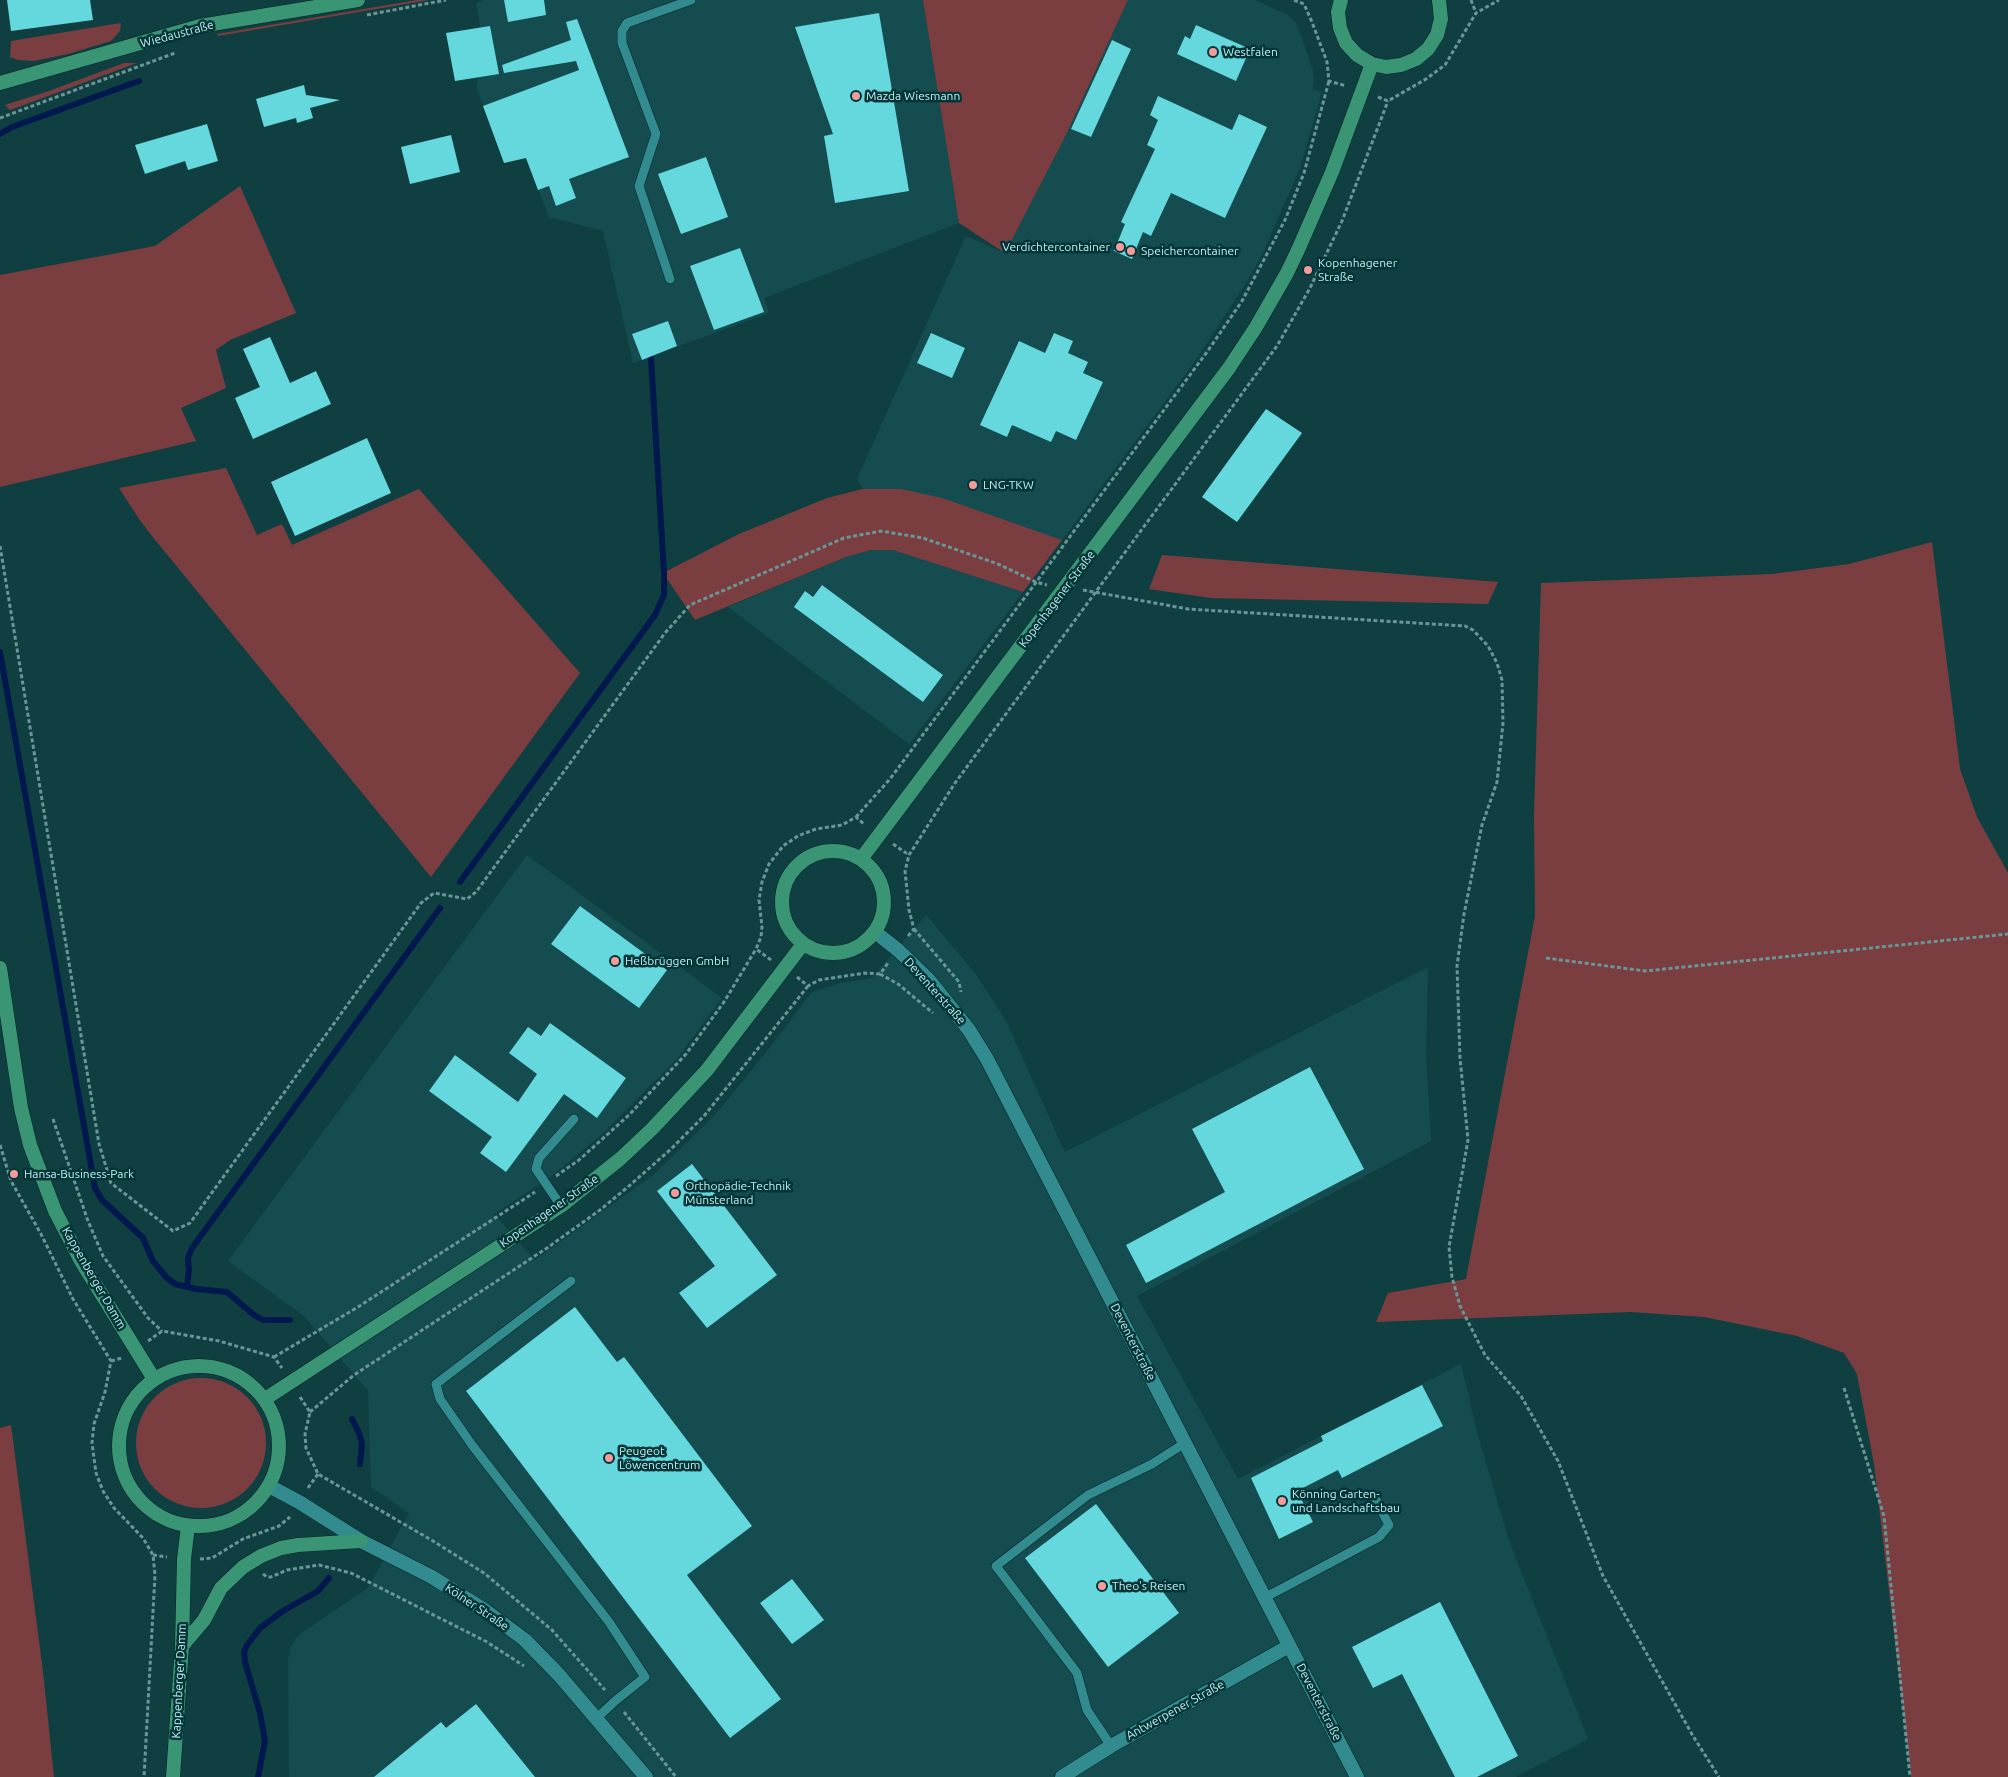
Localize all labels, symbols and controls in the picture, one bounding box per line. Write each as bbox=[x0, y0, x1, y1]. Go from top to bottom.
street label: Wiedaustraße bbox=[139, 17, 215, 51]
place label: Westfalen bbox=[1223, 45, 1278, 59]
marker: Westfalen bbox=[1207, 46, 1219, 58]
place label: Mazda Wiesmann bbox=[866, 89, 960, 103]
marker: Mazda Wiesmann bbox=[850, 90, 862, 102]
place label: Verdichtercontainer bbox=[1002, 240, 1110, 254]
marker: Verdichtercontainer bbox=[1114, 241, 1126, 253]
place label: Speichercontainer bbox=[1141, 244, 1239, 258]
marker: Speichercontainer bbox=[1125, 245, 1137, 257]
place label: Kopenhagener Straße bbox=[1318, 256, 1397, 284]
marker: Kopenhagener Straße bbox=[1302, 264, 1314, 276]
place label: LNG-TKW bbox=[983, 478, 1034, 492]
marker: LNG-TKW bbox=[967, 479, 979, 491]
street label: Kopenhagener Straße bbox=[1016, 548, 1098, 650]
place label: Heßbrüggen GmbH bbox=[625, 954, 729, 968]
marker: Heßbrüggen GmbH bbox=[609, 955, 621, 967]
street label: Deventerstraße bbox=[901, 955, 969, 1027]
place label: Hansa-Business-Park bbox=[24, 1167, 134, 1181]
marker: Hansa-Business-Park bbox=[8, 1168, 20, 1180]
street label: Kopenhagener Straße bbox=[497, 1171, 601, 1251]
place label: Orthopädie-Technik Münsterland bbox=[685, 1179, 791, 1207]
marker: Orthopädie-Technik Münsterland bbox=[669, 1187, 681, 1199]
street label: Kappenberger Damm bbox=[59, 1224, 129, 1332]
street label: Deventerstraße bbox=[1107, 1301, 1159, 1383]
place label: Peugeot Löwencentrum bbox=[619, 1444, 700, 1472]
marker: Peugeot Löwencentrum bbox=[603, 1452, 615, 1464]
place label: Könning Garten- und Landschaftsbau bbox=[1292, 1487, 1400, 1515]
marker: Könning Garten- und Landschaftsbau bbox=[1276, 1495, 1288, 1507]
place label: Theo's Reisen bbox=[1112, 1579, 1185, 1593]
street label: Kölner Straße bbox=[442, 1580, 512, 1634]
marker: Theo's Reisen bbox=[1096, 1580, 1108, 1592]
street label: Kappenberger Damm bbox=[169, 1623, 189, 1739]
street label: Deventerstraße bbox=[1293, 1661, 1345, 1743]
street label: Antwerpener Straße bbox=[1123, 1677, 1227, 1743]

